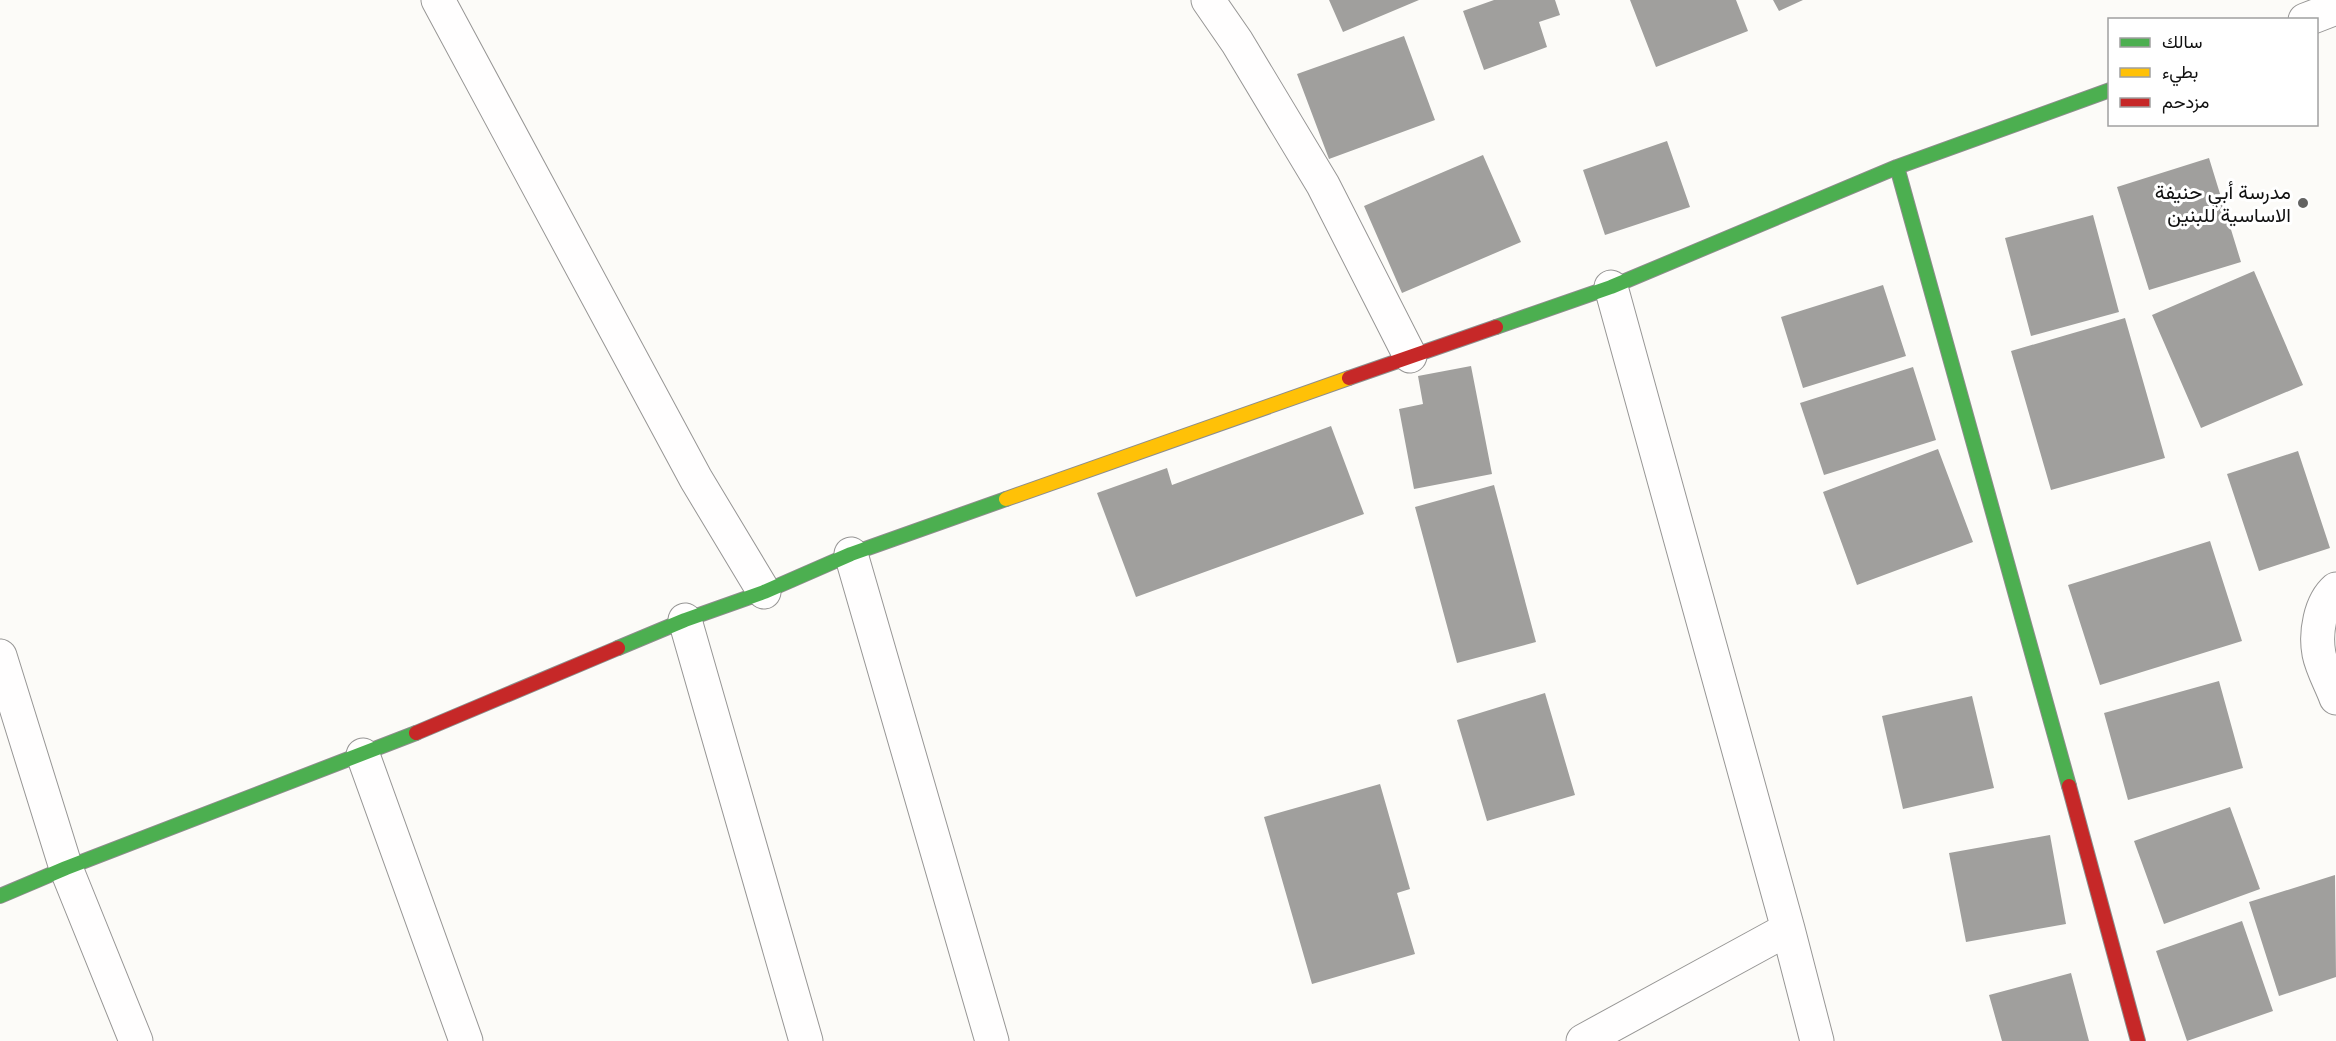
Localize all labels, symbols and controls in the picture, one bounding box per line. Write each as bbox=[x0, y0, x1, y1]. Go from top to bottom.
legend bbox=[2108, 18, 2318, 126]
text: سالك bbox=[2162, 29, 2202, 53]
text: بطيء bbox=[2162, 59, 2198, 87]
text: مزدحم bbox=[2162, 89, 2209, 114]
place label: مدرسة أبي حنيفة الاساسية للبنين bbox=[2155, 178, 2291, 228]
marker: مدرسة أبي حنيفة الاساسية للبنين bbox=[2296, 196, 2310, 210]

